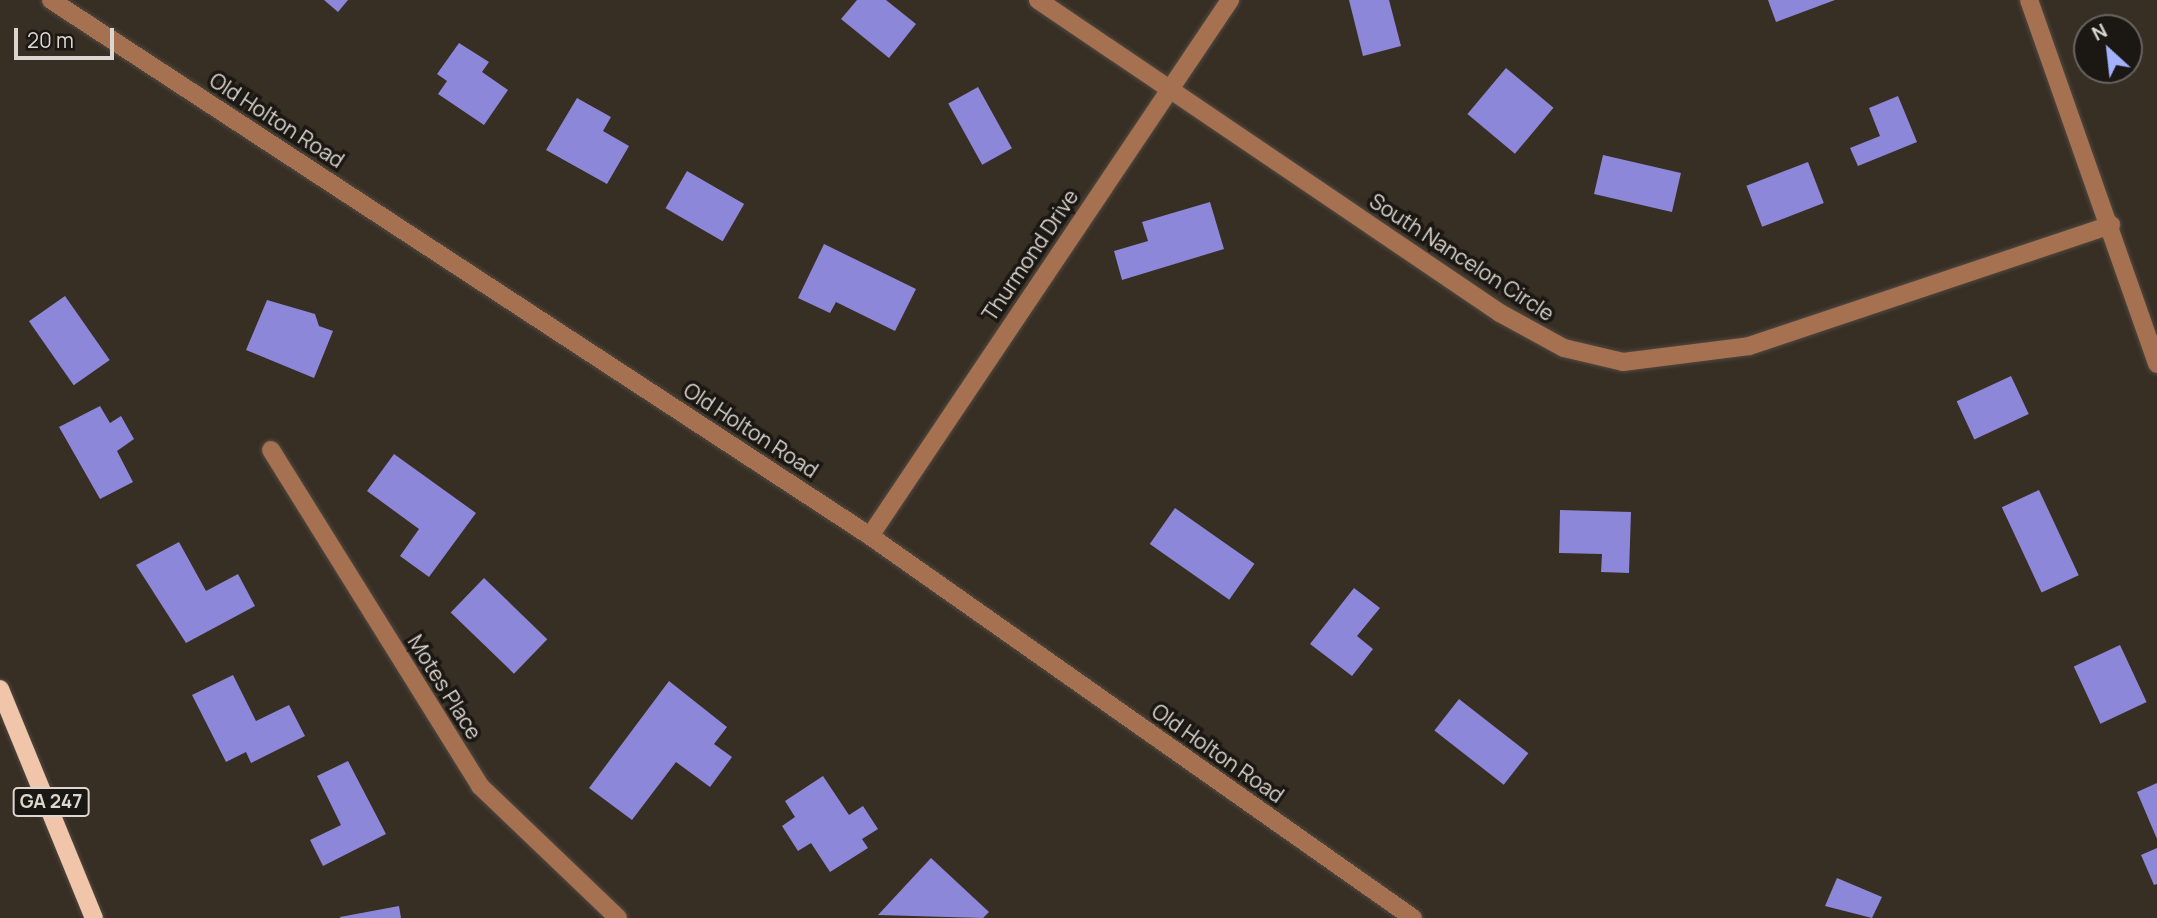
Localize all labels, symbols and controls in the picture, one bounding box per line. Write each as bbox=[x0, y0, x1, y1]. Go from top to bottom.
scale bar bbox=[18, 14, 117, 58]
north arrow bbox=[2073, 14, 2143, 84]
text: N bbox=[2087, 17, 2111, 47]
text: 20 m bbox=[27, 26, 74, 54]
street label: Old Holton Road bbox=[205, 67, 349, 173]
street label: Thurmond Drive bbox=[977, 184, 1083, 326]
street label: South Nancelon Circle bbox=[1365, 188, 1559, 326]
street label: Old Holton Road bbox=[679, 377, 823, 483]
street label: Motes Place bbox=[403, 630, 487, 744]
street label: Old Holton Road bbox=[1147, 698, 1289, 808]
road number: GA 247 bbox=[12, 786, 90, 818]

